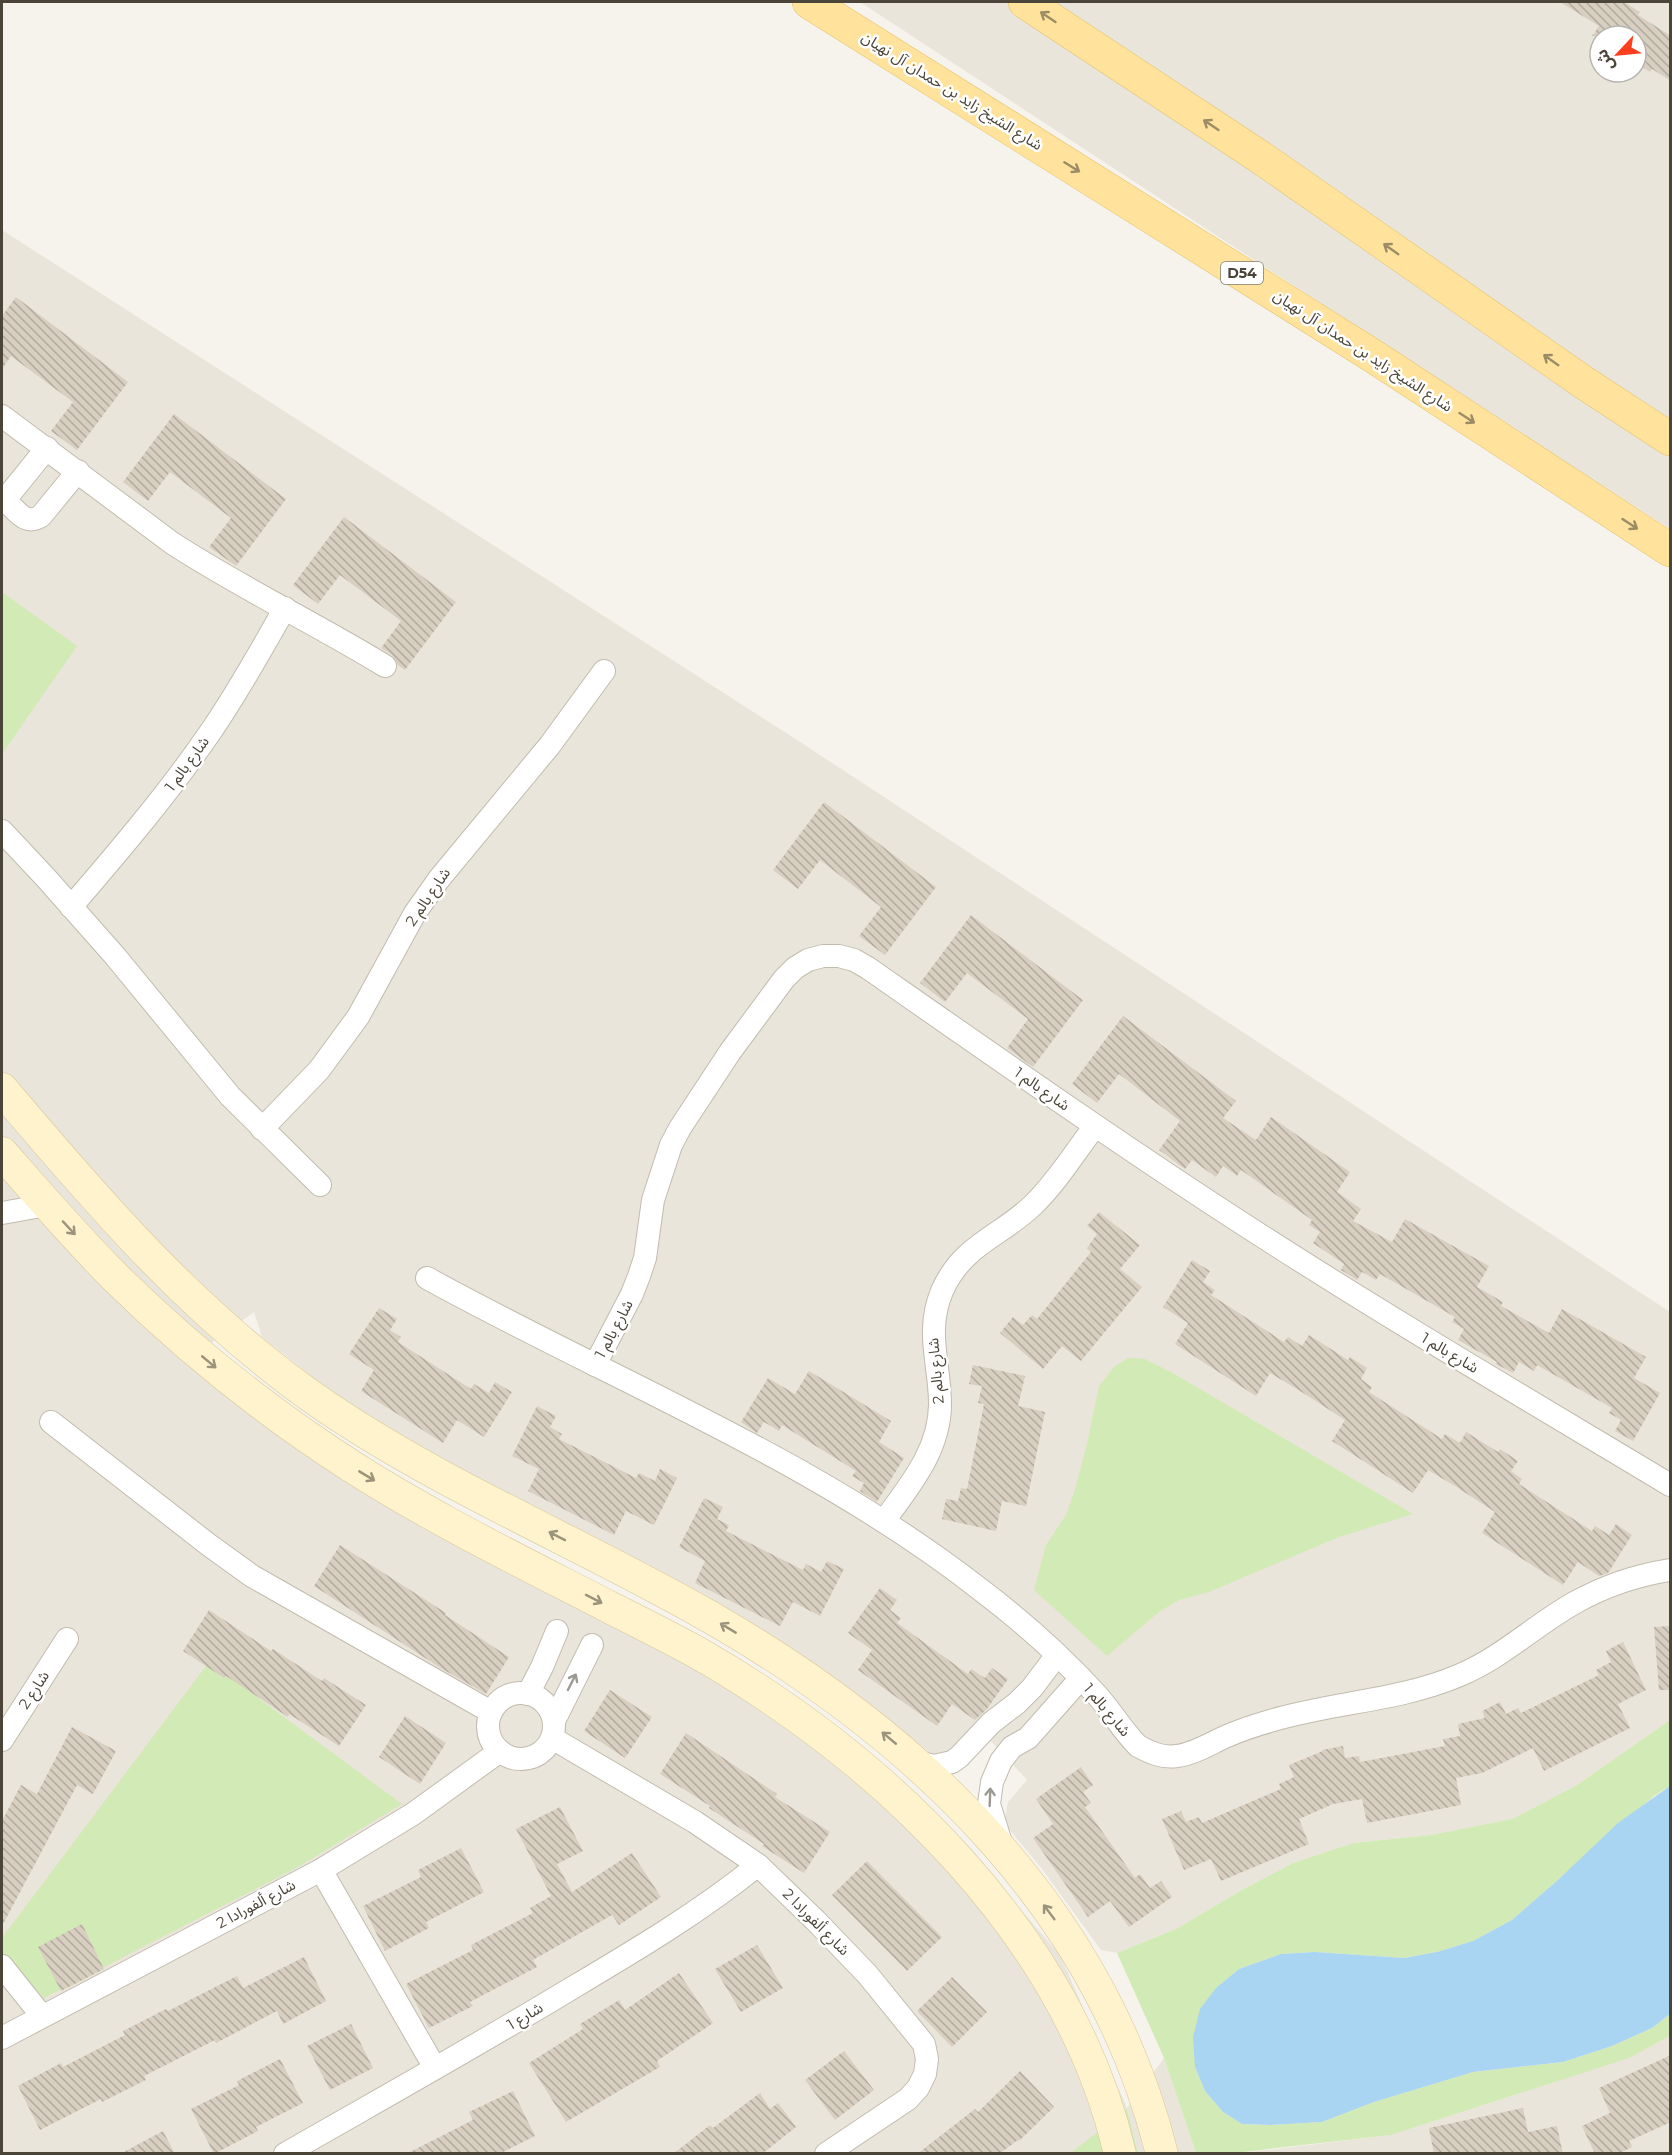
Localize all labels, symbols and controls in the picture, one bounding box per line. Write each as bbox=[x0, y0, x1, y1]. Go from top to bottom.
one-way arrow bbox=[1041, 11, 1057, 23]
north arrow bbox=[1588, 24, 1648, 84]
street label: شارع الشيخ زايد بن حمدان آل نهيان bbox=[857, 27, 1046, 157]
text: ش bbox=[1592, 46, 1618, 74]
one-way arrow bbox=[1203, 118, 1220, 130]
one-way arrow bbox=[1063, 161, 1080, 173]
one-way arrow bbox=[1384, 243, 1400, 255]
road number: D54 bbox=[1221, 262, 1263, 284]
street label: شارع الشيخ زايد بن حمدان آل نهيان bbox=[1269, 286, 1457, 418]
one-way arrow bbox=[1544, 354, 1560, 366]
one-way arrow bbox=[1459, 411, 1476, 424]
one-way arrow bbox=[1622, 518, 1639, 531]
street label: شارع بالم 1 bbox=[160, 732, 215, 797]
street label: شارع بالم 2 bbox=[401, 864, 457, 931]
street label: شارع بالم 1 bbox=[1009, 1063, 1074, 1117]
one-way arrow bbox=[61, 1220, 76, 1235]
street label: شارع بالم 1 bbox=[590, 1296, 640, 1363]
street label: شارع بالم 1 bbox=[1417, 1328, 1482, 1380]
street label: شارع بالم 2 bbox=[923, 1337, 951, 1405]
one-way arrow bbox=[201, 1356, 217, 1369]
one-way arrow bbox=[358, 1471, 375, 1483]
one-way arrow bbox=[548, 1529, 566, 1541]
one-way arrow bbox=[585, 1594, 603, 1606]
one-way arrow bbox=[720, 1621, 737, 1633]
street label: شارع 2 bbox=[14, 1667, 56, 1714]
one-way arrow bbox=[566, 1674, 578, 1692]
street label: شارع بالم 1 bbox=[1077, 1679, 1135, 1742]
one-way arrow bbox=[881, 1732, 897, 1745]
one-way arrow bbox=[985, 1787, 996, 1807]
street label: شارع ألفورادا 2 bbox=[213, 1875, 300, 1935]
street label: شارع ألفورادا 2 bbox=[777, 1884, 854, 1961]
one-way arrow bbox=[1043, 1904, 1056, 1920]
street label: شارع 1 bbox=[503, 1997, 548, 2036]

